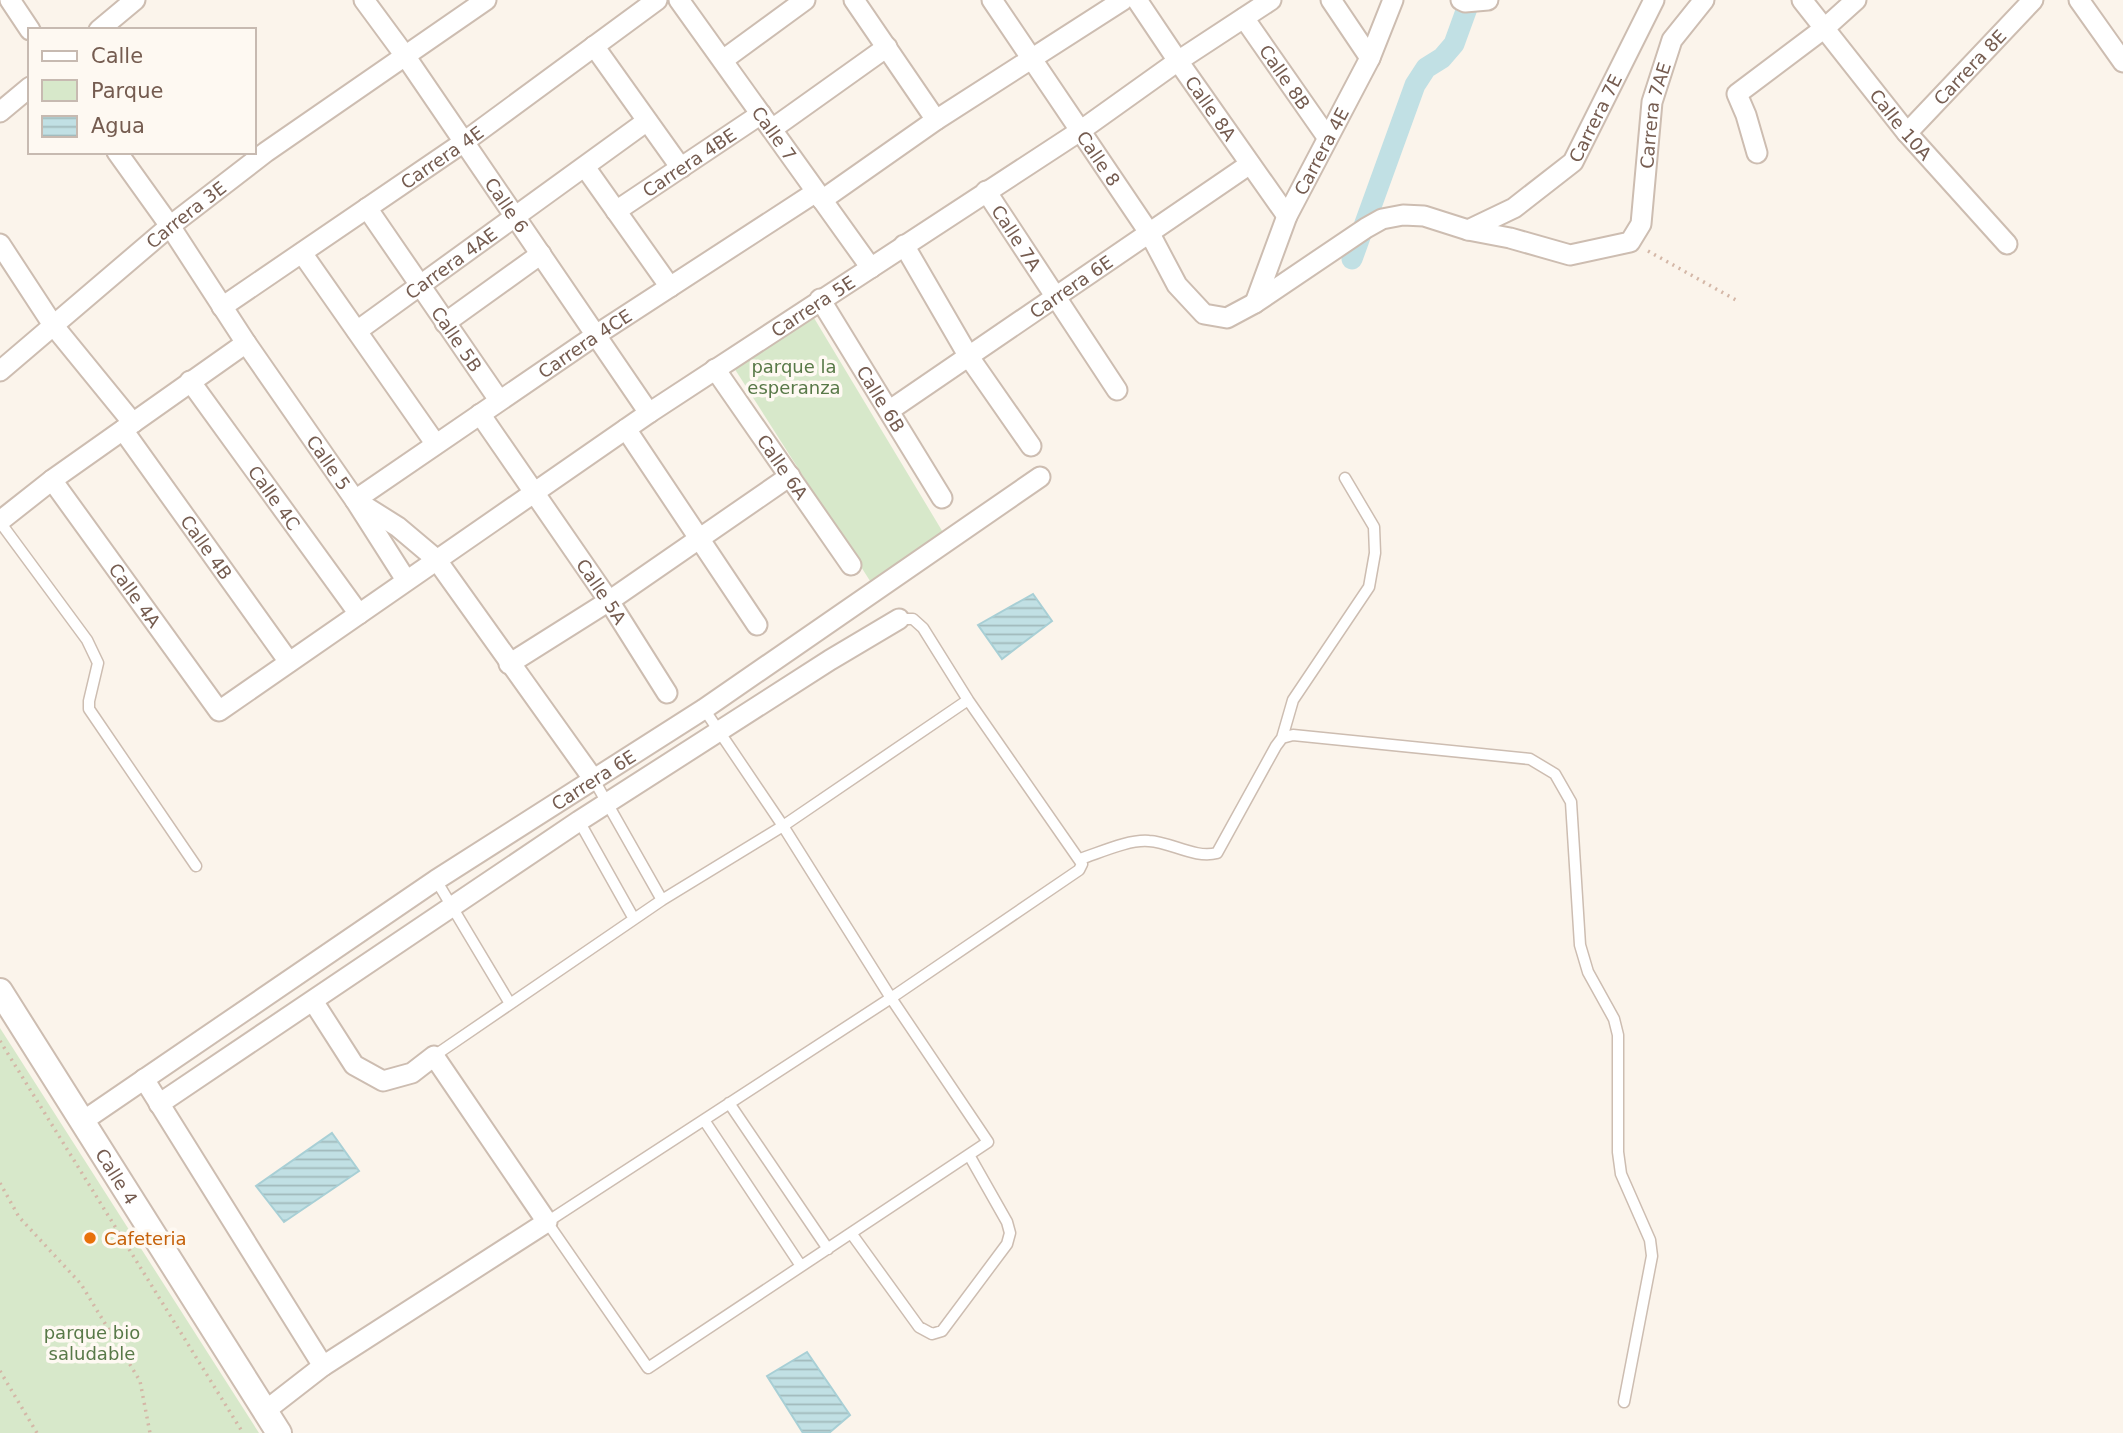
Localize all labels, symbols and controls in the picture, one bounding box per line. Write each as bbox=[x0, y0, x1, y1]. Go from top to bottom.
street label: Carrera 8E bbox=[1929, 25, 2010, 109]
legend bbox=[28, 28, 256, 154]
street label: Calle 8B bbox=[1255, 41, 1315, 114]
text: Calle bbox=[91, 44, 143, 68]
street label: Carrera 7AE bbox=[1636, 59, 1675, 170]
street label: Carrera 7E bbox=[1564, 70, 1626, 166]
street label: Calle 8A bbox=[1181, 72, 1241, 145]
text: Parque bbox=[91, 79, 163, 103]
street label: Calle 10A bbox=[1866, 85, 1937, 165]
street label: Calle 7 bbox=[748, 102, 801, 165]
street label: Carrera 4E bbox=[1290, 104, 1353, 198]
text: Agua bbox=[91, 114, 145, 138]
street label: Carrera 4E bbox=[396, 121, 487, 193]
street label: Carrera 4BE bbox=[638, 123, 740, 201]
street label: Calle 8 bbox=[1073, 127, 1125, 190]
street label: Calle 6 bbox=[481, 174, 533, 236]
street label: Carrera 3E bbox=[142, 176, 230, 252]
street label: Calle 7A bbox=[988, 201, 1046, 275]
street label: Carrera 4AE bbox=[401, 223, 501, 303]
street label: Carrera 6E bbox=[1025, 251, 1116, 322]
street label: Carrera 5E bbox=[767, 271, 859, 341]
street label: Calle 5B bbox=[427, 302, 487, 376]
street label: Carrera 4CE bbox=[534, 304, 635, 382]
park label: parque la esperanza bbox=[747, 356, 841, 398]
street label: Calle 6B bbox=[853, 362, 910, 436]
street label: Calle 6A bbox=[753, 430, 813, 504]
street label: Calle 5 bbox=[303, 431, 355, 494]
street label: Calle 4C bbox=[244, 461, 305, 534]
street label: Calle 4B bbox=[177, 511, 237, 583]
street label: Calle 5A bbox=[572, 554, 632, 628]
street label: Calle 4A bbox=[105, 559, 166, 632]
street label: Carrera 6E bbox=[547, 745, 639, 814]
street label: Calle 4 bbox=[91, 1144, 142, 1208]
place label: Cafeteria bbox=[104, 1228, 187, 1249]
marker: Cafeteria bbox=[82, 1230, 98, 1246]
park label: parque bio saludable bbox=[44, 1322, 140, 1364]

